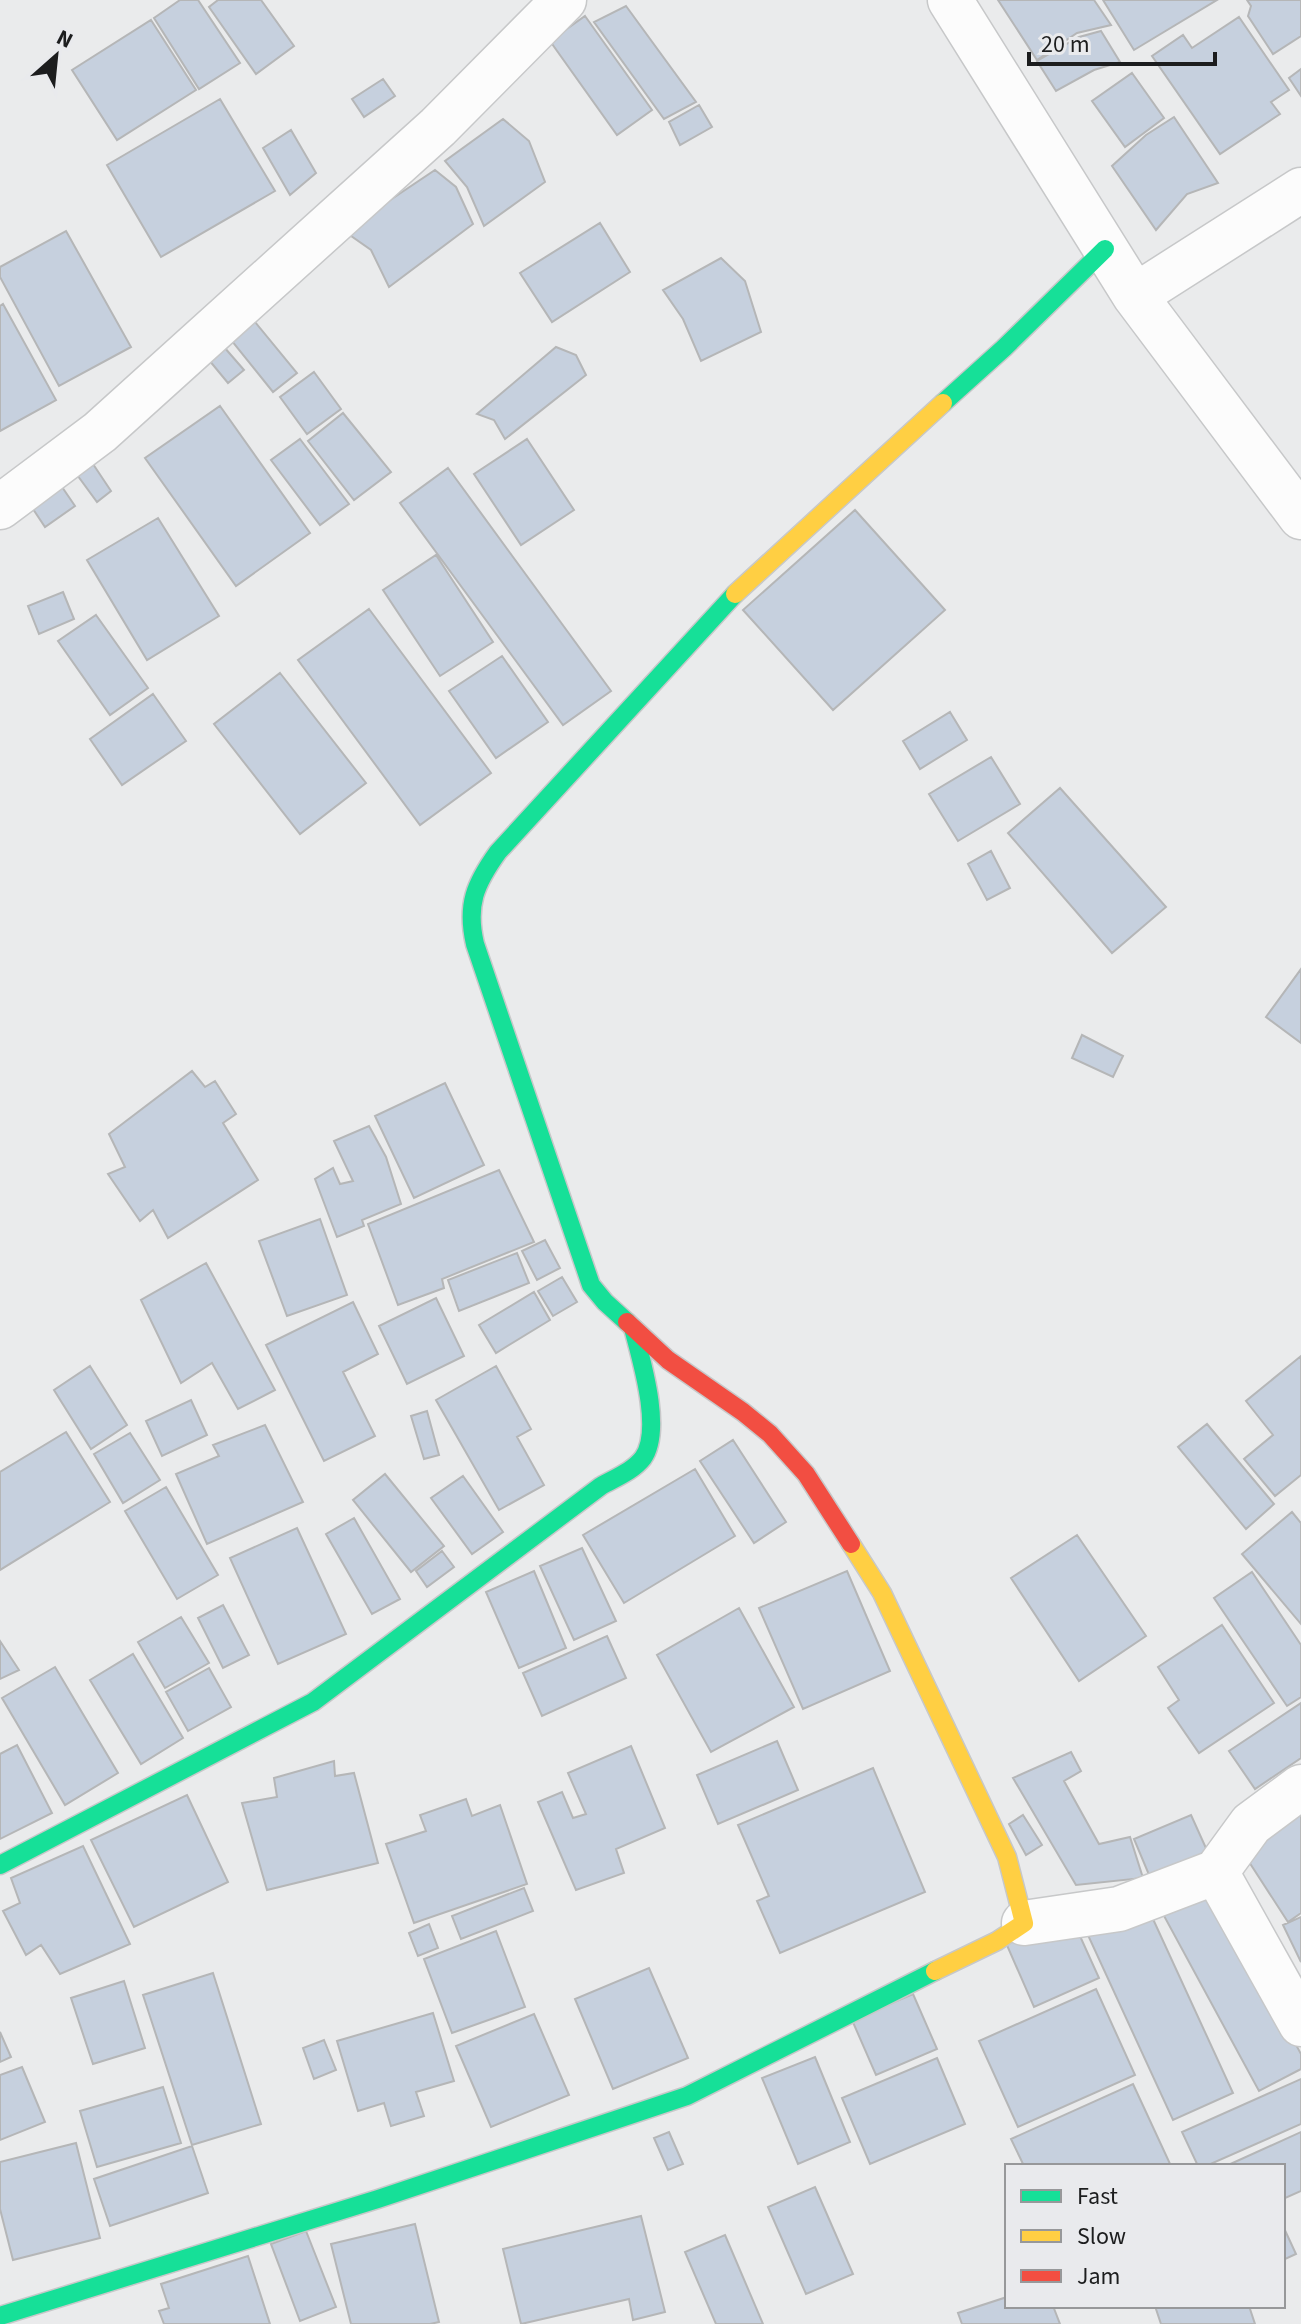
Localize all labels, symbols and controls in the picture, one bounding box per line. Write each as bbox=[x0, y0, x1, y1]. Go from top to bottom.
north arrow bbox=[16, 16, 96, 96]
scale bar bbox=[1029, 16, 1215, 66]
text: N bbox=[51, 21, 78, 57]
text: 20 m bbox=[1041, 27, 1090, 62]
legend bbox=[1005, 2164, 1285, 2308]
text: Fast bbox=[1077, 2179, 1118, 2214]
text: Slow bbox=[1077, 2219, 1126, 2254]
text: Jam bbox=[1077, 2259, 1121, 2294]

